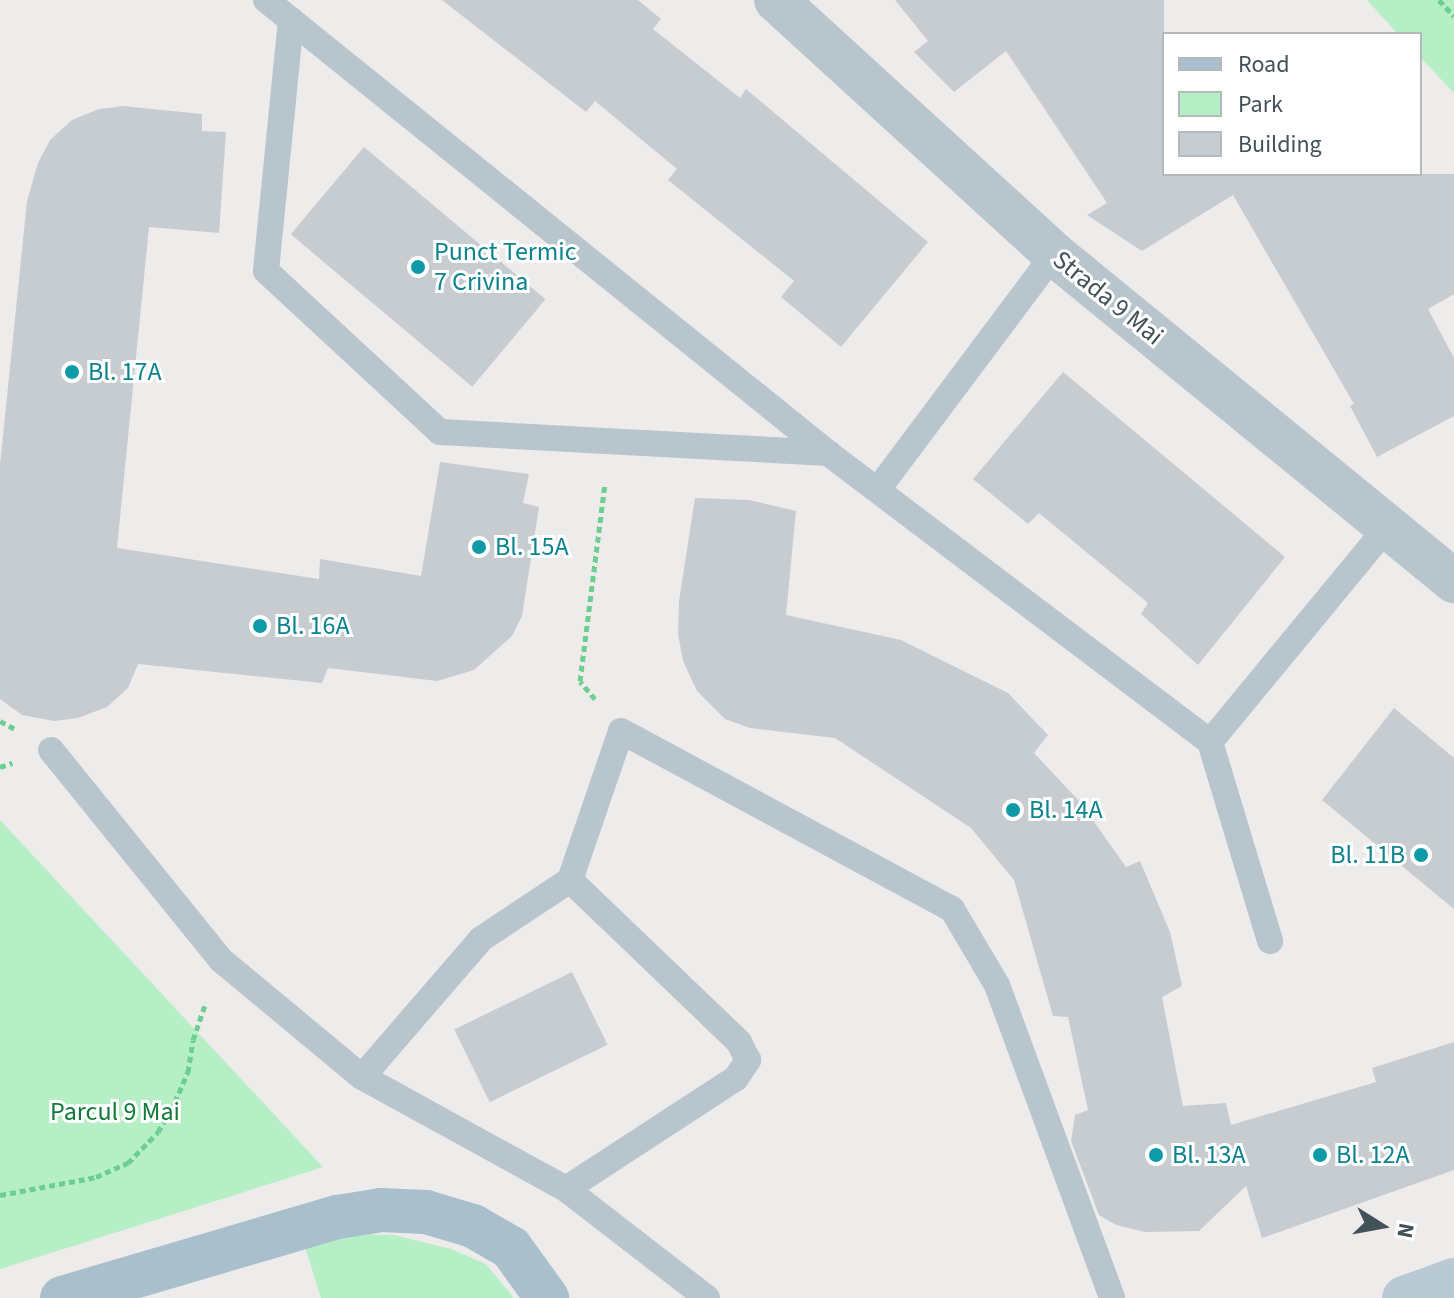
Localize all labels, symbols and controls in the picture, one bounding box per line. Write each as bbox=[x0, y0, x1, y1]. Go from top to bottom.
legend bbox=[1162, 32, 1422, 176]
text: Road bbox=[1238, 47, 1290, 82]
text: Park bbox=[1238, 87, 1283, 122]
text: Building bbox=[1238, 127, 1322, 162]
place label: Punct Termic 7 Crivina bbox=[434, 236, 577, 298]
street label: Strada 9 Mai bbox=[1047, 244, 1169, 352]
marker: Punct Termic 7 Crivina bbox=[409, 258, 427, 276]
place label: Bl. 17A bbox=[88, 356, 162, 388]
marker: Bl. 17A bbox=[63, 363, 81, 381]
place label: Bl. 15A bbox=[495, 531, 569, 563]
marker: Bl. 15A bbox=[470, 538, 488, 556]
place label: Bl. 16A bbox=[276, 610, 350, 642]
marker: Bl. 16A bbox=[251, 617, 269, 635]
place label: Bl. 14A bbox=[1029, 794, 1103, 826]
marker: Bl. 14A bbox=[1004, 801, 1022, 819]
place label: Bl. 11B bbox=[1330, 839, 1405, 871]
marker: Bl. 11B bbox=[1412, 846, 1430, 864]
park label: Parcul 9 Mai bbox=[50, 1096, 180, 1128]
place label: Bl. 13A bbox=[1172, 1139, 1246, 1171]
place label: Bl. 12A bbox=[1336, 1139, 1410, 1171]
marker: Bl. 13A bbox=[1147, 1146, 1165, 1164]
marker: Bl. 12A bbox=[1311, 1146, 1329, 1164]
north arrow bbox=[1342, 1186, 1422, 1266]
text: N bbox=[1388, 1220, 1423, 1241]

